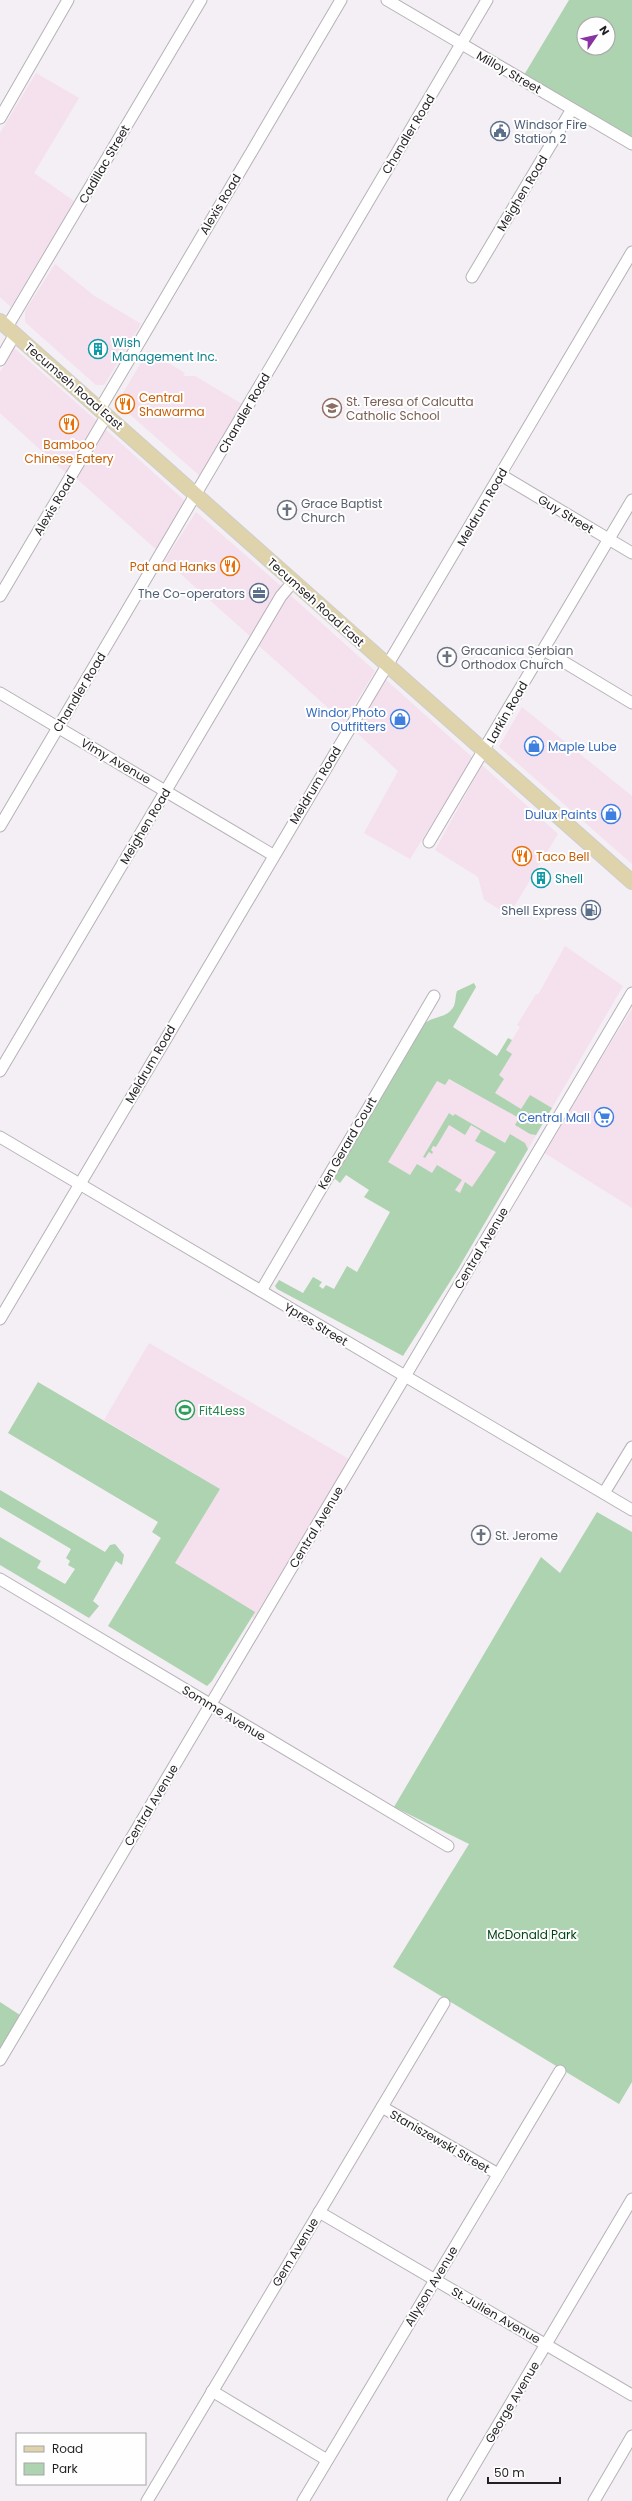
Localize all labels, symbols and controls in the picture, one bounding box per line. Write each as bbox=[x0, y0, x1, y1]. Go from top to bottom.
north arrow bbox=[576, 16, 616, 56]
text: N bbox=[595, 23, 613, 38]
street label: Milloy Street bbox=[474, 47, 544, 97]
street label: Chandler Road bbox=[378, 91, 438, 177]
place label: Windsor Fire Station 2 bbox=[514, 116, 587, 147]
public building icon: Windsor Fire Station 2 bbox=[489, 120, 511, 142]
street label: Cadillac Street bbox=[75, 122, 133, 206]
street label: Meighen Road bbox=[493, 152, 551, 234]
street label: Alexis Road bbox=[195, 171, 245, 237]
place label: Wish Management Inc. bbox=[112, 334, 217, 365]
building icon: Wish Management Inc. bbox=[87, 338, 109, 360]
street label: Tecumseh Road East bbox=[21, 339, 127, 433]
street label: Chandler Road bbox=[214, 370, 274, 456]
place label: Central Shawarma bbox=[139, 389, 205, 420]
restaurant icon: Central Shawarma bbox=[114, 393, 136, 415]
place label: St. Teresa of Calcutta Catholic School bbox=[346, 393, 474, 424]
school or university icon: St. Teresa of Calcutta Catholic School bbox=[321, 397, 343, 419]
restaurant icon: Bamboo Chinese Eatery bbox=[58, 413, 80, 435]
place label: Bamboo Chinese Eatery bbox=[24, 436, 114, 467]
street label: Meldrum Road bbox=[453, 465, 511, 549]
street label: Alexis Road bbox=[29, 472, 79, 538]
street label: Guy Street bbox=[535, 491, 597, 537]
place label: Grace Baptist Church bbox=[301, 495, 382, 526]
church icon: Grace Baptist Church bbox=[276, 499, 298, 521]
street label: Tecumseh Road East bbox=[264, 554, 368, 650]
restaurant icon: Pat and Hanks bbox=[219, 555, 241, 577]
place label: Pat and Hanks bbox=[130, 558, 216, 575]
office icon: The Co-operators bbox=[248, 582, 270, 604]
place label: The Co-operators bbox=[138, 585, 245, 602]
place label: Gracanica Serbian Orthodox Church bbox=[461, 642, 573, 673]
church icon: Gracanica Serbian Orthodox Church bbox=[436, 646, 458, 668]
street label: Chandler Road bbox=[49, 649, 109, 735]
street label: Larkin Road bbox=[482, 678, 532, 746]
place label: Windor Photo Outfitters bbox=[306, 704, 386, 735]
shop icon: Windor Photo Outfitters bbox=[389, 708, 411, 730]
street label: Vimy Avenue bbox=[78, 734, 154, 788]
shop icon: Maple Lube bbox=[523, 735, 545, 757]
place label: Maple Lube bbox=[548, 738, 617, 755]
street label: Meldrum Road bbox=[285, 743, 345, 827]
street label: Meighen Road bbox=[116, 785, 174, 867]
shop icon: Dulux Paints bbox=[600, 803, 622, 825]
place label: Dulux Paints bbox=[525, 806, 597, 823]
restaurant icon: Taco Bell bbox=[511, 845, 533, 867]
place label: Taco Bell bbox=[536, 848, 590, 865]
building icon: Shell bbox=[530, 867, 552, 889]
place label: Shell bbox=[555, 870, 583, 887]
fuel station icon: Shell Express bbox=[580, 899, 602, 921]
place label: Shell Express bbox=[501, 902, 577, 919]
street label: Meldrum Road bbox=[121, 1022, 179, 1106]
street label: Ken Gerard Court bbox=[314, 1094, 380, 1192]
supermarket icon: Central Mall bbox=[593, 1106, 615, 1128]
place label: Central Mall bbox=[518, 1109, 590, 1126]
street label: Central Avenue bbox=[450, 1204, 512, 1292]
street label: Ypres Street bbox=[281, 1298, 351, 1350]
sports icon: Fit4Less bbox=[174, 1399, 196, 1421]
place label: Fit4Less bbox=[199, 1402, 245, 1419]
street label: Central Avenue bbox=[285, 1483, 347, 1571]
church icon: St. Jerome bbox=[470, 1524, 492, 1546]
place label: St. Jerome bbox=[495, 1527, 558, 1544]
street label: Somme Avenue bbox=[179, 1681, 269, 1745]
street label: Central Avenue bbox=[120, 1761, 182, 1849]
park label: McDonald Park bbox=[487, 1926, 578, 1943]
street label: Staniszewski Street bbox=[387, 2105, 493, 2177]
street label: Gem Avenue bbox=[268, 2214, 322, 2290]
street label: Allyson Avenue bbox=[400, 2243, 462, 2329]
street label: St. Julien Avenue bbox=[448, 2283, 544, 2347]
street label: George Avenue bbox=[481, 2358, 543, 2446]
legend bbox=[16, 2433, 146, 2485]
text: Road bbox=[52, 2440, 83, 2457]
scale bar bbox=[488, 2459, 560, 2485]
text: Park bbox=[52, 2460, 79, 2477]
text: 50 m bbox=[494, 2464, 525, 2481]

